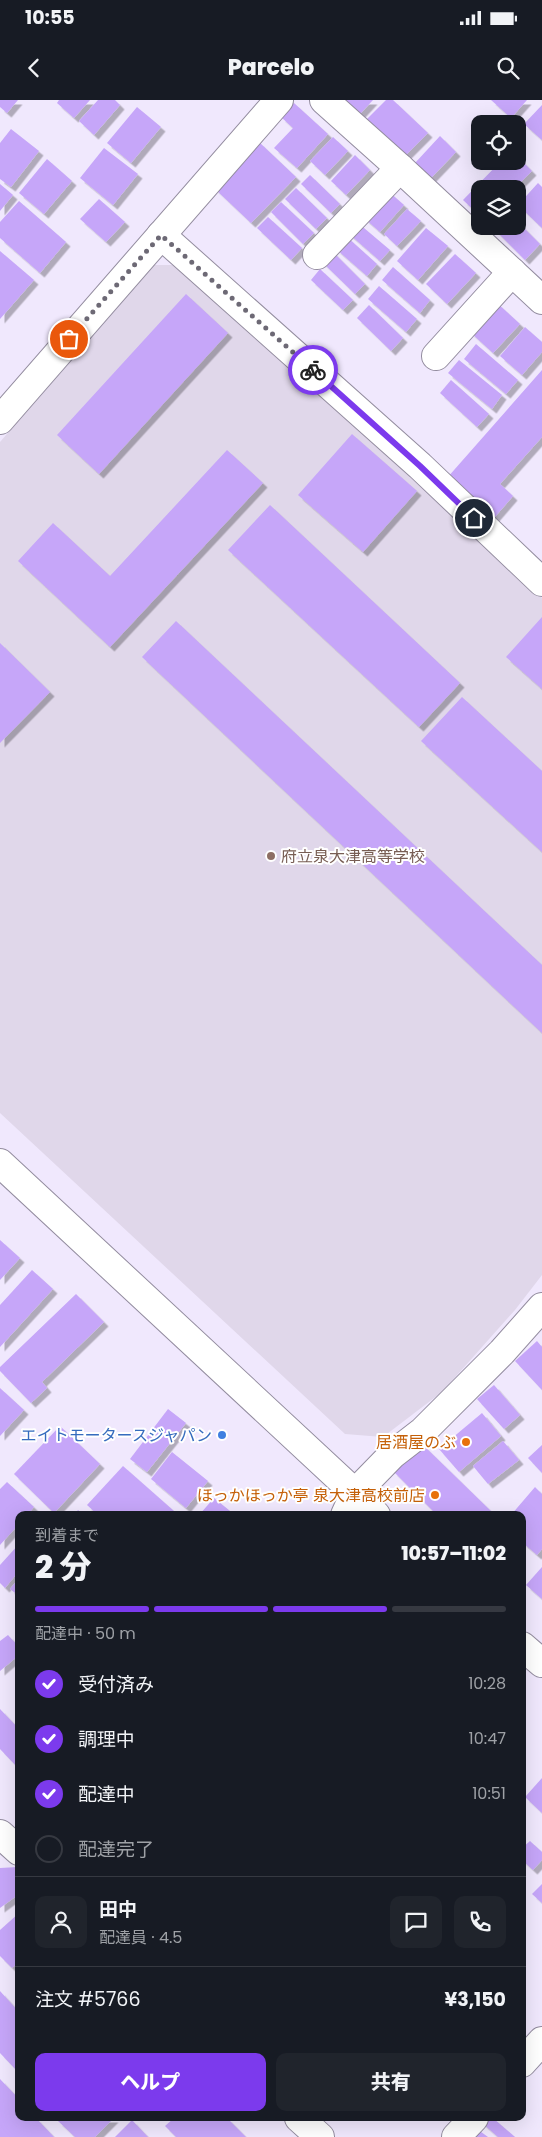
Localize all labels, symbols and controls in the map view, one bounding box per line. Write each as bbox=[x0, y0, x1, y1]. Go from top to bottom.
text: 10:55 bbox=[25, 4, 75, 31]
text: Parcelo bbox=[228, 52, 314, 83]
icon: back bbox=[20, 54, 48, 82]
icon: search bbox=[494, 54, 522, 82]
map controls bbox=[471, 115, 526, 235]
button: locate bbox=[471, 115, 526, 170]
button: layers bbox=[471, 180, 526, 235]
pin bbox=[48, 318, 90, 360]
icon: bag bbox=[55, 325, 83, 353]
courier bbox=[288, 345, 338, 395]
icon: bike bbox=[299, 356, 327, 384]
pin bbox=[453, 497, 495, 539]
icon: home bbox=[460, 504, 488, 532]
place label: 府立泉大津高等学校 bbox=[281, 845, 425, 868]
marker: 府立泉大津高等学校 bbox=[265, 850, 277, 862]
place label: エイトモータースジャパン bbox=[21, 1424, 212, 1447]
marker: エイトモータースジャパン bbox=[216, 1429, 228, 1441]
place label: 居酒屋のぶ bbox=[376, 1431, 456, 1454]
marker: 居酒屋のぶ bbox=[460, 1436, 472, 1448]
place label: ほっかほっか亭 泉大津高校前店 bbox=[197, 1484, 425, 1507]
marker: ほっかほっか亭 泉大津高校前店 bbox=[429, 1489, 441, 1501]
text: 到着まで bbox=[35, 1524, 99, 1547]
text: 10:57–11:02 bbox=[401, 1540, 506, 1567]
text: 2 分 bbox=[35, 1544, 91, 1589]
text: 配達中 · 50 m bbox=[35, 1622, 136, 1645]
icon: check bbox=[35, 1670, 63, 1698]
text: 受付済み bbox=[78, 1671, 154, 1698]
text: 10:28 bbox=[468, 1672, 506, 1695]
icon: check bbox=[35, 1725, 63, 1753]
text: 調理中 bbox=[78, 1726, 135, 1753]
text: 10:47 bbox=[469, 1727, 506, 1750]
icon: check bbox=[35, 1780, 63, 1808]
text: 配達中 bbox=[78, 1781, 135, 1808]
text: 10:51 bbox=[472, 1782, 506, 1805]
text: 配達完了 bbox=[78, 1836, 154, 1863]
button: person bbox=[35, 1896, 87, 1948]
text: 田中 bbox=[99, 1896, 137, 1923]
button: chat bbox=[390, 1896, 442, 1948]
button: phone bbox=[454, 1896, 506, 1948]
text: 配達員 · 4.5 bbox=[99, 1926, 182, 1949]
text: 注文 #5766 bbox=[35, 1986, 140, 2013]
text: ¥3,150 bbox=[444, 1986, 506, 2013]
button: ヘルプ bbox=[35, 2053, 266, 2111]
button: 共有 bbox=[276, 2053, 506, 2111]

